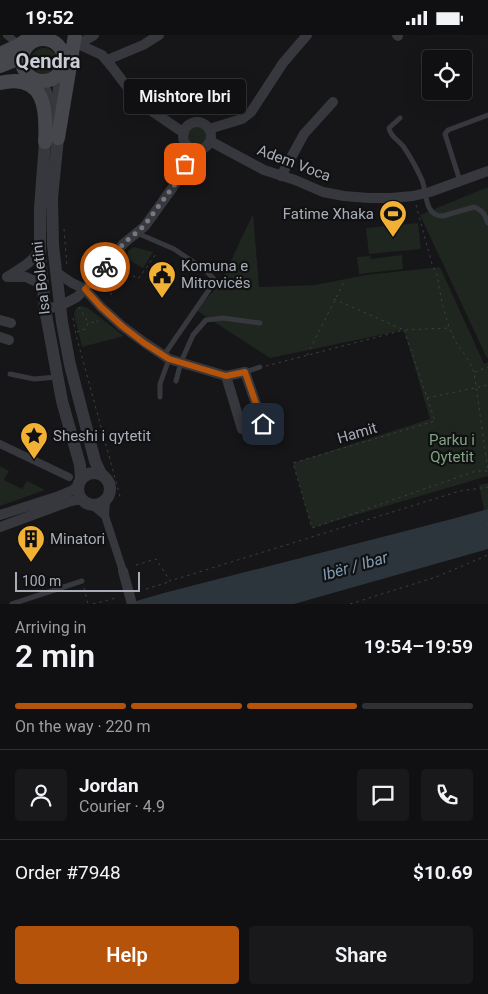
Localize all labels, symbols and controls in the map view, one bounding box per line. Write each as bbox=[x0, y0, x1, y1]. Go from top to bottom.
text: 19:52 bbox=[25, 6, 74, 29]
district label: Qendra bbox=[16, 49, 81, 73]
map controls bbox=[422, 50, 472, 100]
button: locate bbox=[422, 50, 472, 100]
callout: Mishtore Ibri bbox=[124, 79, 246, 114]
text: Mishtore Ibri bbox=[139, 87, 231, 106]
street label: Adem Voca bbox=[255, 141, 333, 185]
pin bbox=[164, 143, 206, 185]
icon: bag bbox=[171, 150, 199, 178]
sports icon: Fatime Xhaka bbox=[378, 199, 408, 238]
place label: Fatime Xhaka bbox=[283, 205, 374, 223]
street label: Isa Boletini bbox=[28, 240, 54, 316]
courier bbox=[80, 242, 130, 292]
icon: bike bbox=[91, 253, 119, 281]
place label: Komuna e Mitrovicës bbox=[181, 257, 251, 292]
public building icon: Komuna e Mitrovicës bbox=[147, 260, 177, 299]
pin bbox=[242, 403, 284, 445]
icon: home bbox=[249, 410, 277, 438]
street label: Hamit bbox=[335, 419, 379, 447]
place icon: Sheshi i qytetit bbox=[19, 421, 49, 460]
place label: Sheshi i qytetit bbox=[53, 427, 151, 445]
park label: Parku i Qytetit bbox=[429, 431, 475, 466]
building icon: Minatori bbox=[16, 524, 46, 563]
place label: Minatori bbox=[50, 530, 105, 548]
water label: Ibër / Ibar bbox=[320, 547, 391, 584]
scale bar bbox=[15, 569, 140, 592]
text: 100 m bbox=[22, 573, 61, 589]
text: Arriving in bbox=[15, 618, 86, 637]
text: 19:54–19:59 bbox=[364, 635, 473, 658]
text: 2 min bbox=[15, 637, 95, 675]
text: On the way · 220 m bbox=[15, 717, 151, 736]
button: person bbox=[15, 769, 67, 821]
button: chat bbox=[357, 769, 409, 821]
button: phone bbox=[421, 769, 473, 821]
text: Jordan bbox=[79, 774, 139, 797]
text: Courier · 4.9 bbox=[79, 797, 165, 816]
text: Order #7948 bbox=[15, 861, 121, 884]
text: $10.69 bbox=[413, 861, 473, 884]
button: Help bbox=[15, 926, 239, 984]
button: Share bbox=[249, 926, 473, 984]

